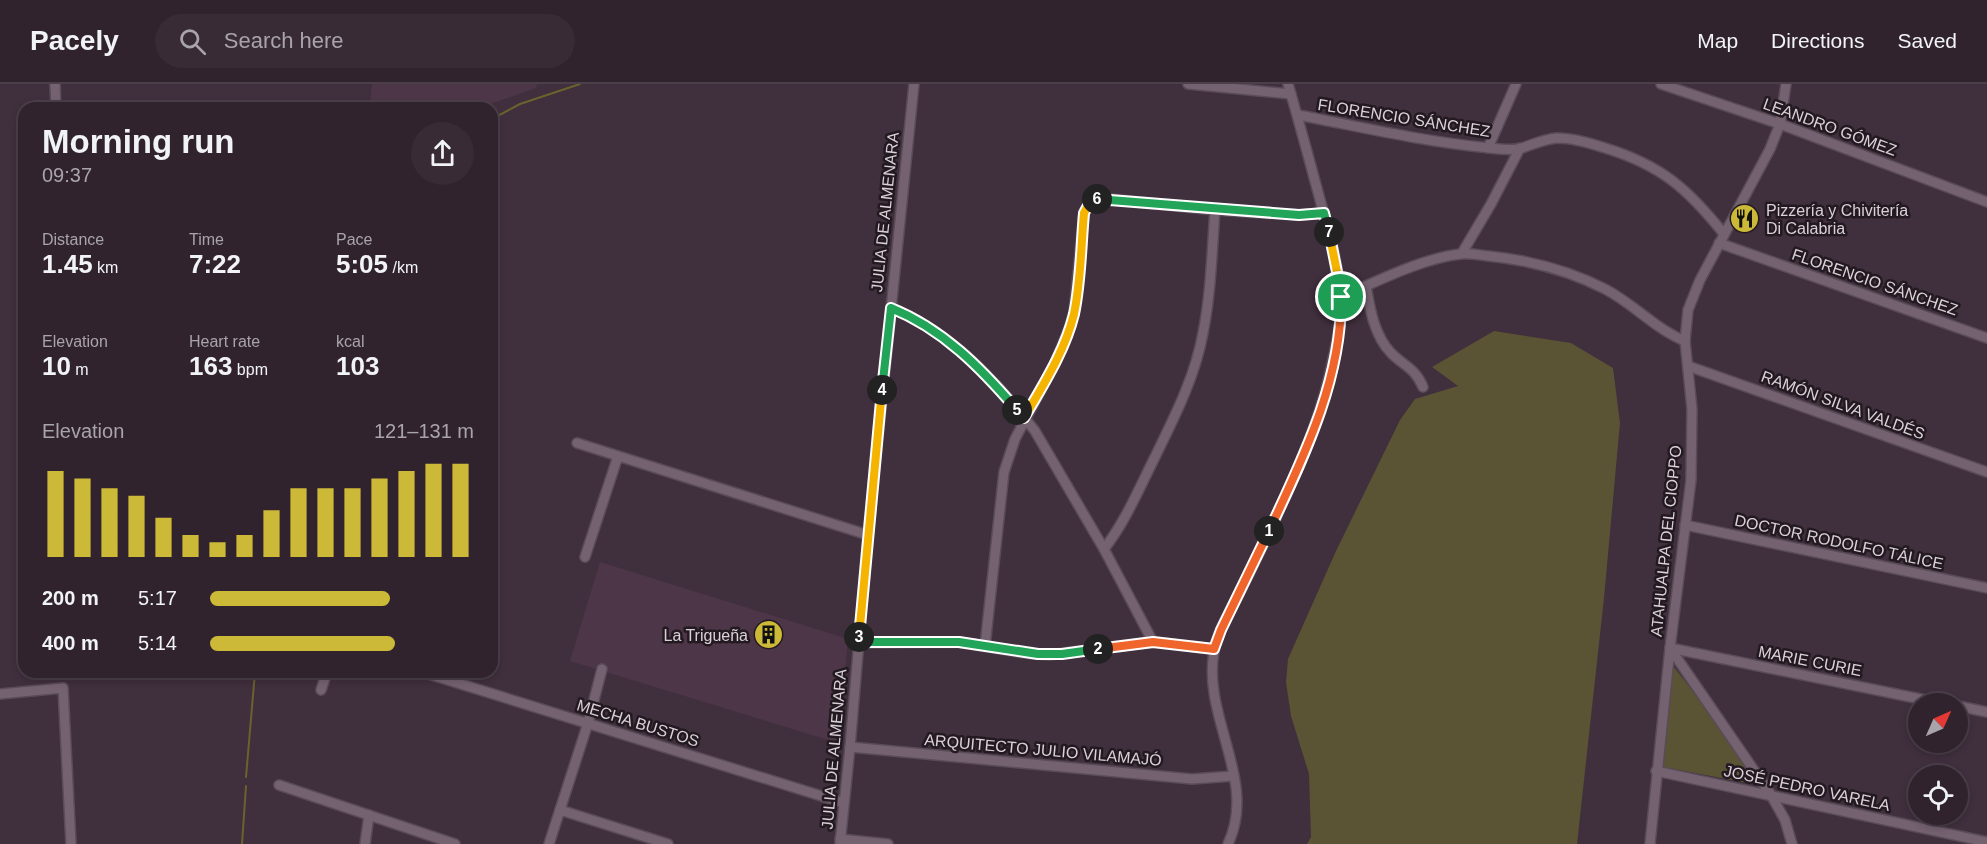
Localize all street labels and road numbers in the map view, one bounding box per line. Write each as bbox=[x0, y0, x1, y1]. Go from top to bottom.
street label: LEANDRO GÓMEZ bbox=[1761, 94, 1899, 159]
street label: FLORENCIO SÁNCHEZ bbox=[1317, 95, 1492, 140]
street label: JULIA DE ALMENARA bbox=[868, 131, 902, 293]
street label: FLORENCIO SÁNCHEZ bbox=[1790, 245, 1961, 318]
street label: RAMÓN SILVA VALDÉS bbox=[1759, 367, 1927, 442]
street label: ATAHUALPA DEL CIOPPO bbox=[1647, 444, 1685, 638]
street label: DOCTOR RODOLFO TÁLICE bbox=[1733, 511, 1945, 572]
street label: MARIE CURIE bbox=[1757, 643, 1863, 679]
street label: JULIA DE ALMENARA bbox=[819, 668, 850, 830]
street label: MECHA BUSTOS bbox=[575, 696, 701, 750]
street label: ARQUITECTO JULIO VILAMAJÓ bbox=[924, 730, 1162, 769]
street label: JOSÉ PEDRO VARELA bbox=[1722, 761, 1892, 814]

